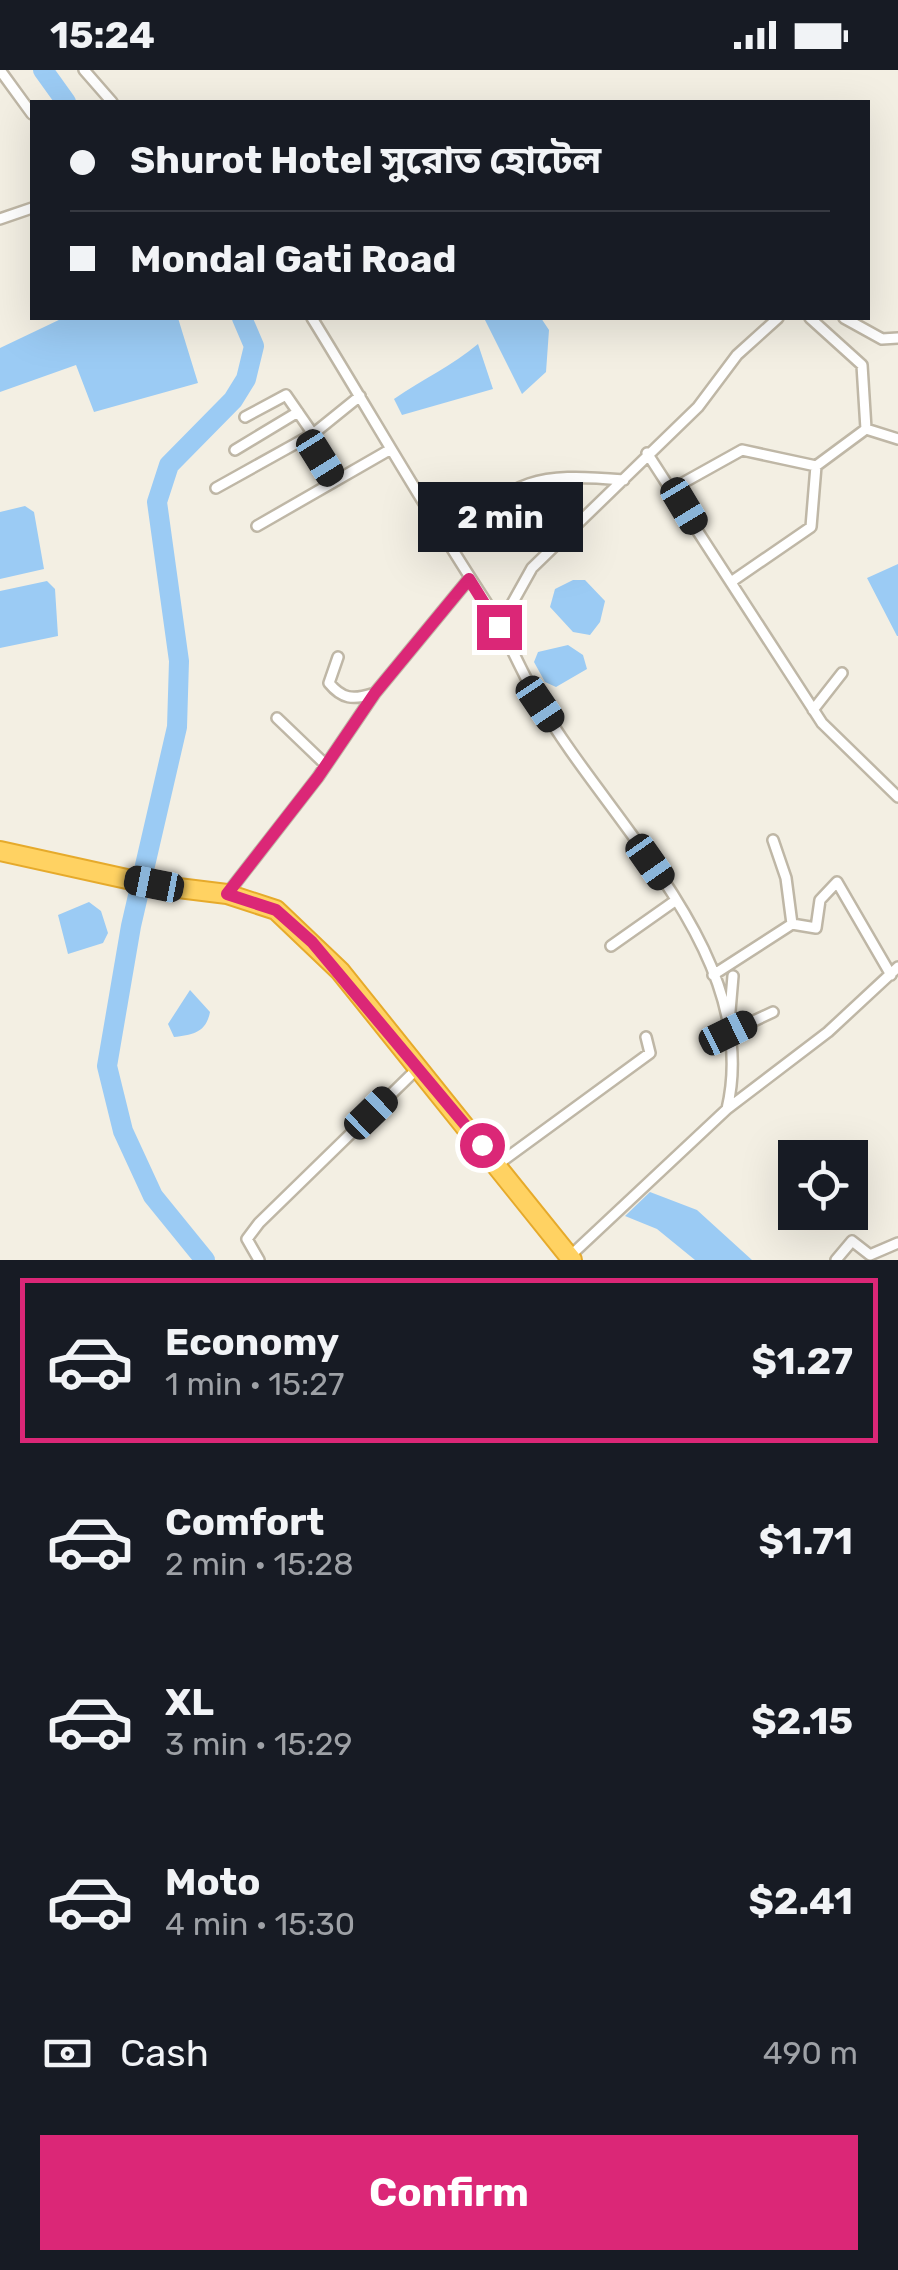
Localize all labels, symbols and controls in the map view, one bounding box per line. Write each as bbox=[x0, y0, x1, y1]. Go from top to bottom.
text: 15:24 bbox=[50, 12, 155, 58]
text: Shurot Hotel সুরোত হোটেল bbox=[130, 137, 601, 183]
text: Mondal Gati Road bbox=[130, 236, 456, 282]
car bbox=[291, 425, 349, 491]
car bbox=[656, 473, 712, 539]
callout: 2 min bbox=[416, 482, 582, 552]
text: 2 min bbox=[457, 498, 544, 536]
route end bbox=[477, 605, 522, 650]
car bbox=[511, 671, 569, 737]
car bbox=[621, 829, 679, 895]
car bbox=[122, 864, 186, 904]
car bbox=[694, 1006, 762, 1060]
car bbox=[339, 1081, 403, 1145]
route start bbox=[460, 1123, 505, 1168]
map controls bbox=[778, 1140, 868, 1230]
button: locate bbox=[778, 1140, 868, 1230]
icon: car bbox=[45, 1316, 135, 1406]
text: Economy bbox=[165, 1319, 339, 1365]
text: $1.27 bbox=[751, 1338, 853, 1384]
text: 1 min · 15:27 bbox=[165, 1365, 344, 1403]
icon: car bbox=[45, 1496, 135, 1586]
text: Comfort bbox=[165, 1499, 324, 1545]
text: $1.71 bbox=[758, 1518, 853, 1564]
text: 2 min · 15:28 bbox=[165, 1545, 353, 1583]
icon: car bbox=[45, 1676, 135, 1766]
text: XL bbox=[165, 1679, 214, 1725]
text: $2.15 bbox=[751, 1698, 853, 1744]
text: 3 min · 15:29 bbox=[165, 1725, 353, 1763]
icon: car bbox=[45, 1856, 135, 1946]
text: Moto bbox=[165, 1859, 261, 1905]
text: $2.41 bbox=[748, 1878, 853, 1924]
text: 4 min · 15:30 bbox=[165, 1905, 355, 1943]
icon: cash bbox=[40, 2026, 95, 2081]
text: Cash bbox=[120, 2030, 209, 2076]
text: 490 m bbox=[763, 2034, 858, 2072]
button: Confirm bbox=[40, 2135, 858, 2250]

